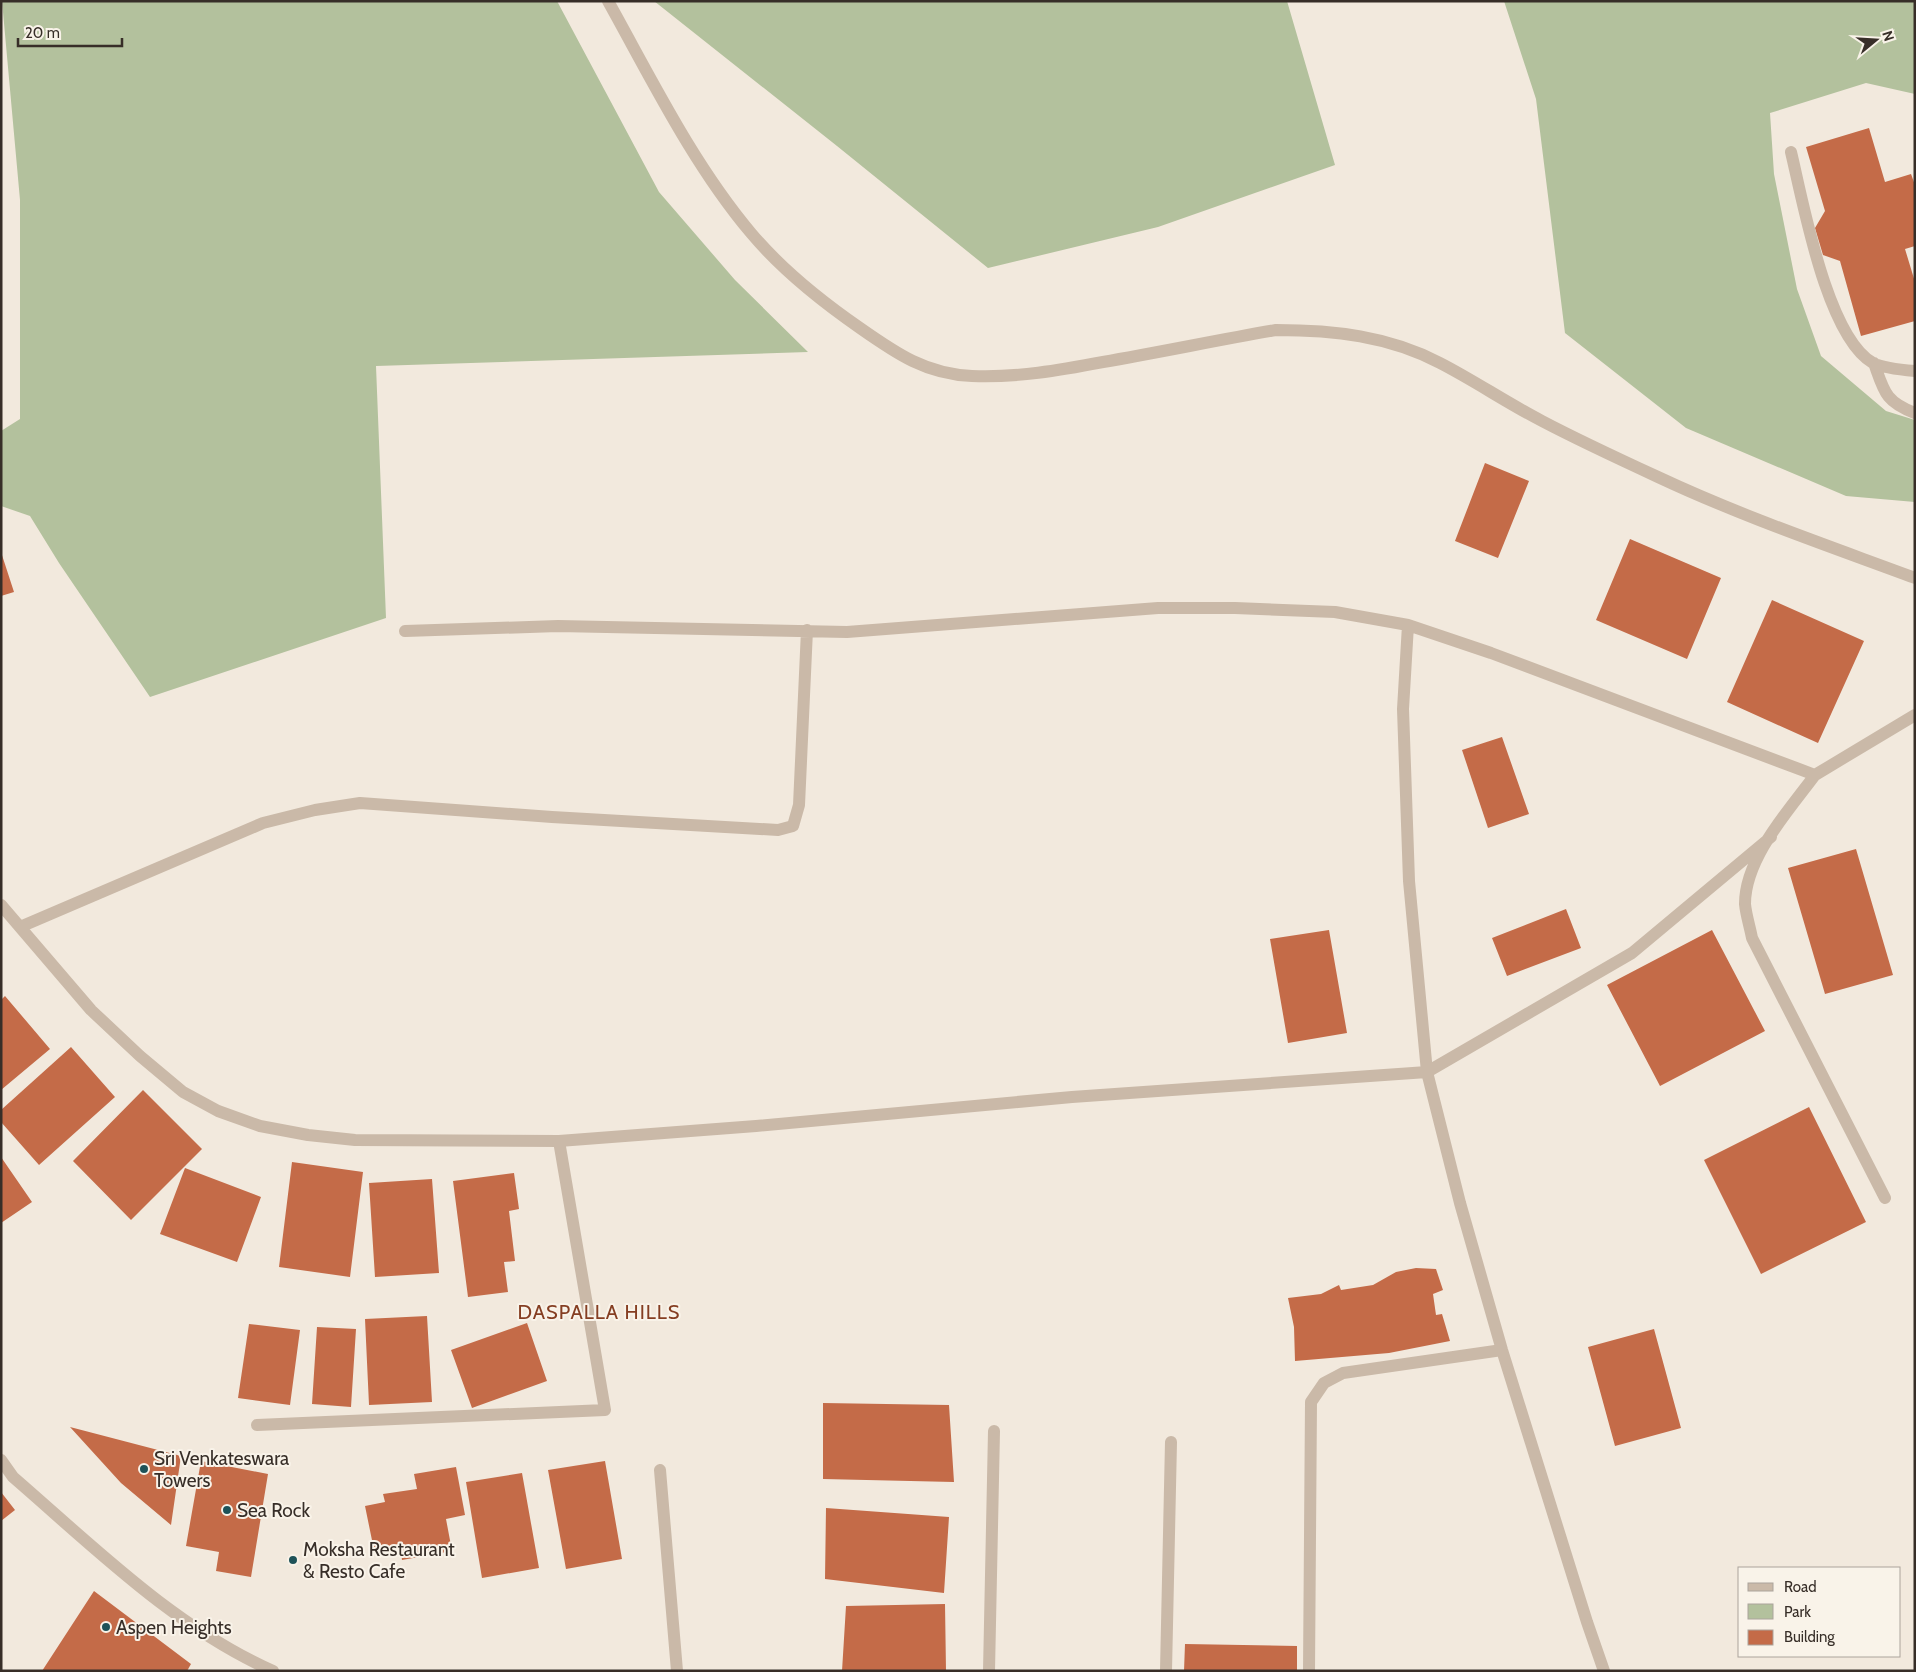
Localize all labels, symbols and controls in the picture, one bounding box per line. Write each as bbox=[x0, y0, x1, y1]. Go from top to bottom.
scale bar bbox=[18, 15, 121, 47]
north arrow bbox=[1851, 15, 1901, 65]
text: 20 m bbox=[25, 24, 60, 42]
text: N bbox=[1878, 28, 1898, 43]
district label: DASPALLA HILLS bbox=[517, 1300, 681, 1324]
place label: Sri Venkateswara Towers bbox=[154, 1447, 289, 1492]
marker: Sri Venkateswara Towers bbox=[138, 1463, 150, 1475]
place label: Sea Rock bbox=[237, 1499, 310, 1522]
marker: Sea Rock bbox=[221, 1504, 233, 1516]
place label: Moksha Restaurant & Resto Cafe bbox=[303, 1538, 455, 1583]
marker: Moksha Restaurant & Resto Cafe bbox=[287, 1554, 299, 1566]
legend bbox=[1738, 1567, 1901, 1657]
text: Road bbox=[1784, 1578, 1817, 1596]
text: Park bbox=[1784, 1603, 1811, 1621]
place label: Aspen Heights bbox=[116, 1616, 232, 1639]
marker: Aspen Heights bbox=[100, 1621, 112, 1633]
text: Building bbox=[1784, 1628, 1835, 1646]

